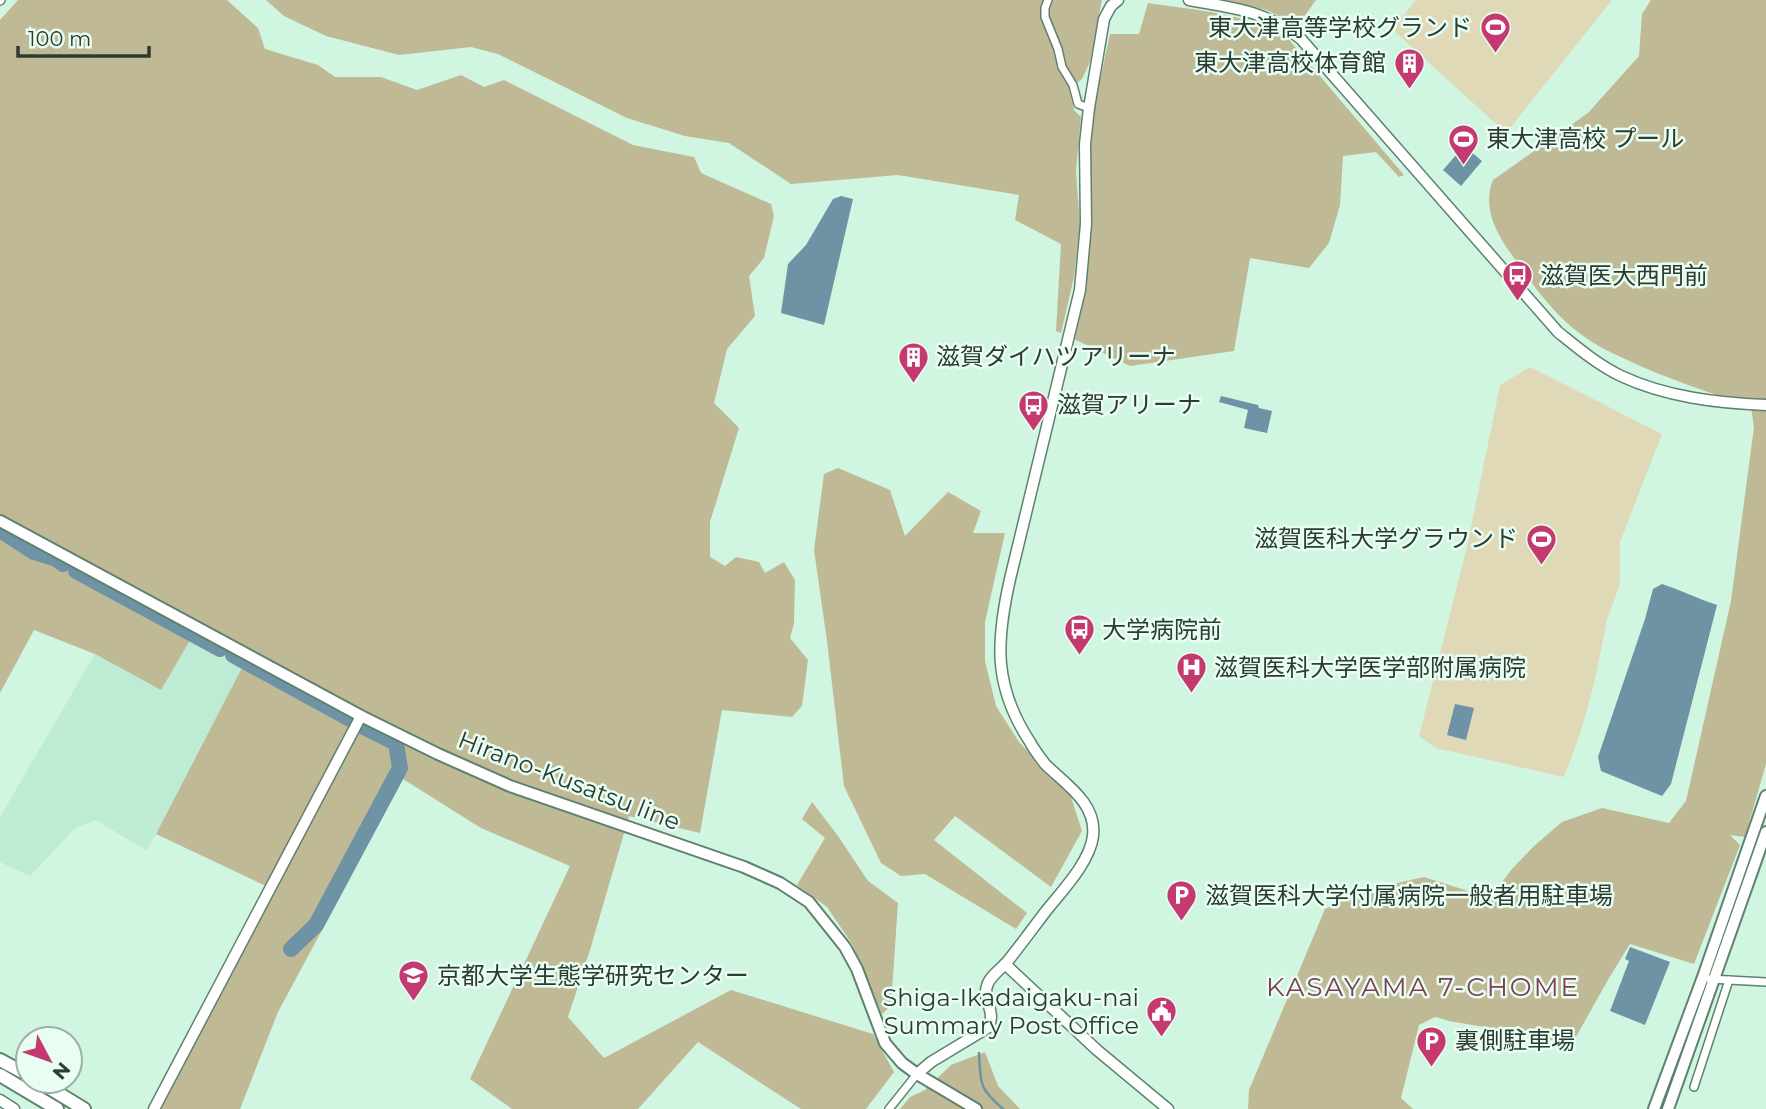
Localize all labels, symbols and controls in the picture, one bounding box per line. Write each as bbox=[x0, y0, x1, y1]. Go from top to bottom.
sports icon: 東大津高等学校グランド bbox=[1478, 11, 1512, 55]
place label: 東大津高等学校グランド bbox=[1208, 13, 1472, 42]
scale bar bbox=[18, 14, 149, 58]
text: 100 m bbox=[28, 26, 91, 51]
building icon: 東大津高校体育館 bbox=[1392, 46, 1426, 90]
place label: 東大津高校体育館 bbox=[1194, 48, 1386, 77]
sports icon: 東大津高校 プール bbox=[1446, 122, 1480, 166]
place label: 東大津高校 プール bbox=[1486, 124, 1684, 153]
bus stop icon: 滋賀医大西門前 bbox=[1500, 259, 1534, 303]
place label: 滋賀医大西門前 bbox=[1540, 261, 1708, 290]
building icon: 滋賀ダイハツアリーナ bbox=[896, 340, 930, 384]
place label: 滋賀ダイハツアリーナ bbox=[936, 342, 1176, 371]
bus stop icon: 滋賀アリーナ bbox=[1017, 388, 1051, 432]
place label: 滋賀アリーナ bbox=[1057, 390, 1201, 419]
sports icon: 滋賀医科大学グラウンド bbox=[1524, 522, 1558, 566]
place label: 滋賀医科大学グラウンド bbox=[1254, 524, 1518, 553]
bus stop icon: 大学病院前 bbox=[1062, 613, 1096, 657]
place label: 大学病院前 bbox=[1102, 615, 1222, 644]
hospital icon: 滋賀医科大学医学部附属病院 bbox=[1174, 651, 1208, 695]
place label: 滋賀医科大学医学部附属病院 bbox=[1214, 653, 1526, 682]
street label: Hirano-Kusatsu line bbox=[454, 725, 684, 836]
parking icon: 滋賀医科大学付属病院一般者用駐車場 bbox=[1165, 879, 1199, 923]
place label: 滋賀医科大学付属病院一般者用駐車場 bbox=[1205, 881, 1613, 910]
school or university icon: 京都大学生態学研究センター bbox=[397, 959, 431, 1003]
place label: 京都大学生態学研究センター bbox=[437, 961, 749, 990]
district label: KASAYAMA 7-CHOME bbox=[1266, 971, 1580, 1003]
place label: Shiga-Ikadaigaku-nai Summary Post Office bbox=[883, 983, 1139, 1040]
public building icon: Shiga-Ikadaigaku-nai Summary Post Office bbox=[1145, 995, 1179, 1039]
parking icon: 裏側駐車場 bbox=[1415, 1024, 1449, 1068]
north arrow bbox=[14, 1025, 84, 1095]
place label: 裏側駐車場 bbox=[1455, 1026, 1575, 1055]
text: N bbox=[48, 1057, 75, 1084]

